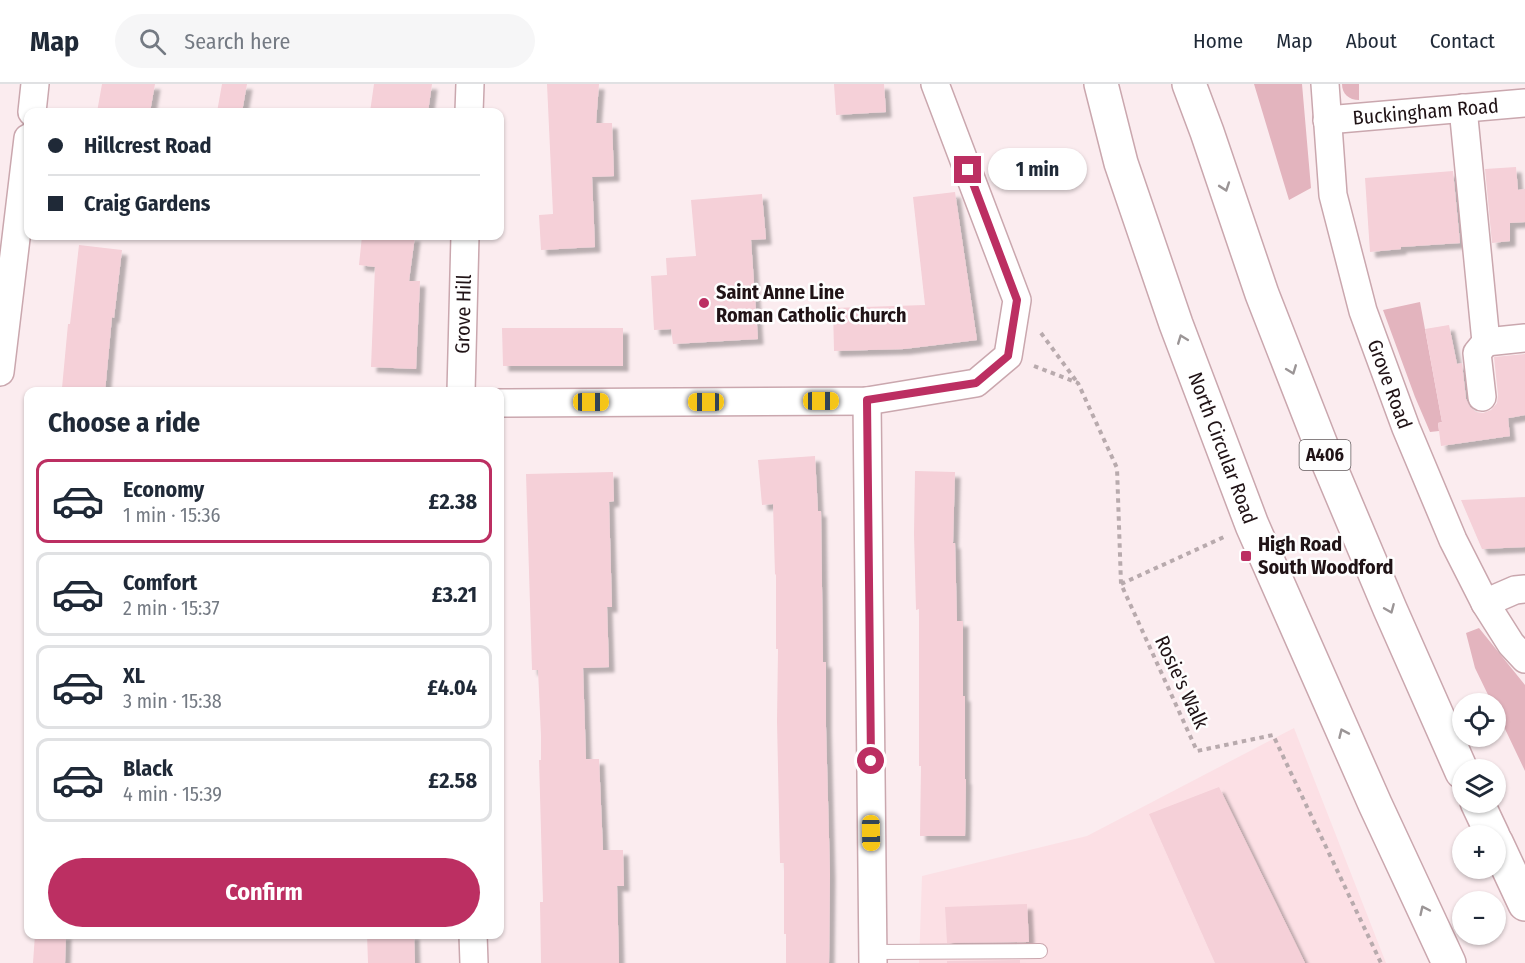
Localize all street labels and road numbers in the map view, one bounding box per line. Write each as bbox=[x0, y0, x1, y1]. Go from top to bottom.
street label: Buckingham Road bbox=[1352, 93, 1500, 130]
street label: Grove Hill bbox=[450, 274, 476, 354]
street label: Grove Road bbox=[1363, 336, 1417, 432]
street label: North Circular Road bbox=[1183, 369, 1262, 527]
road number: A406 bbox=[1300, 440, 1350, 470]
street label: Rosie's Walk bbox=[1150, 632, 1214, 733]

